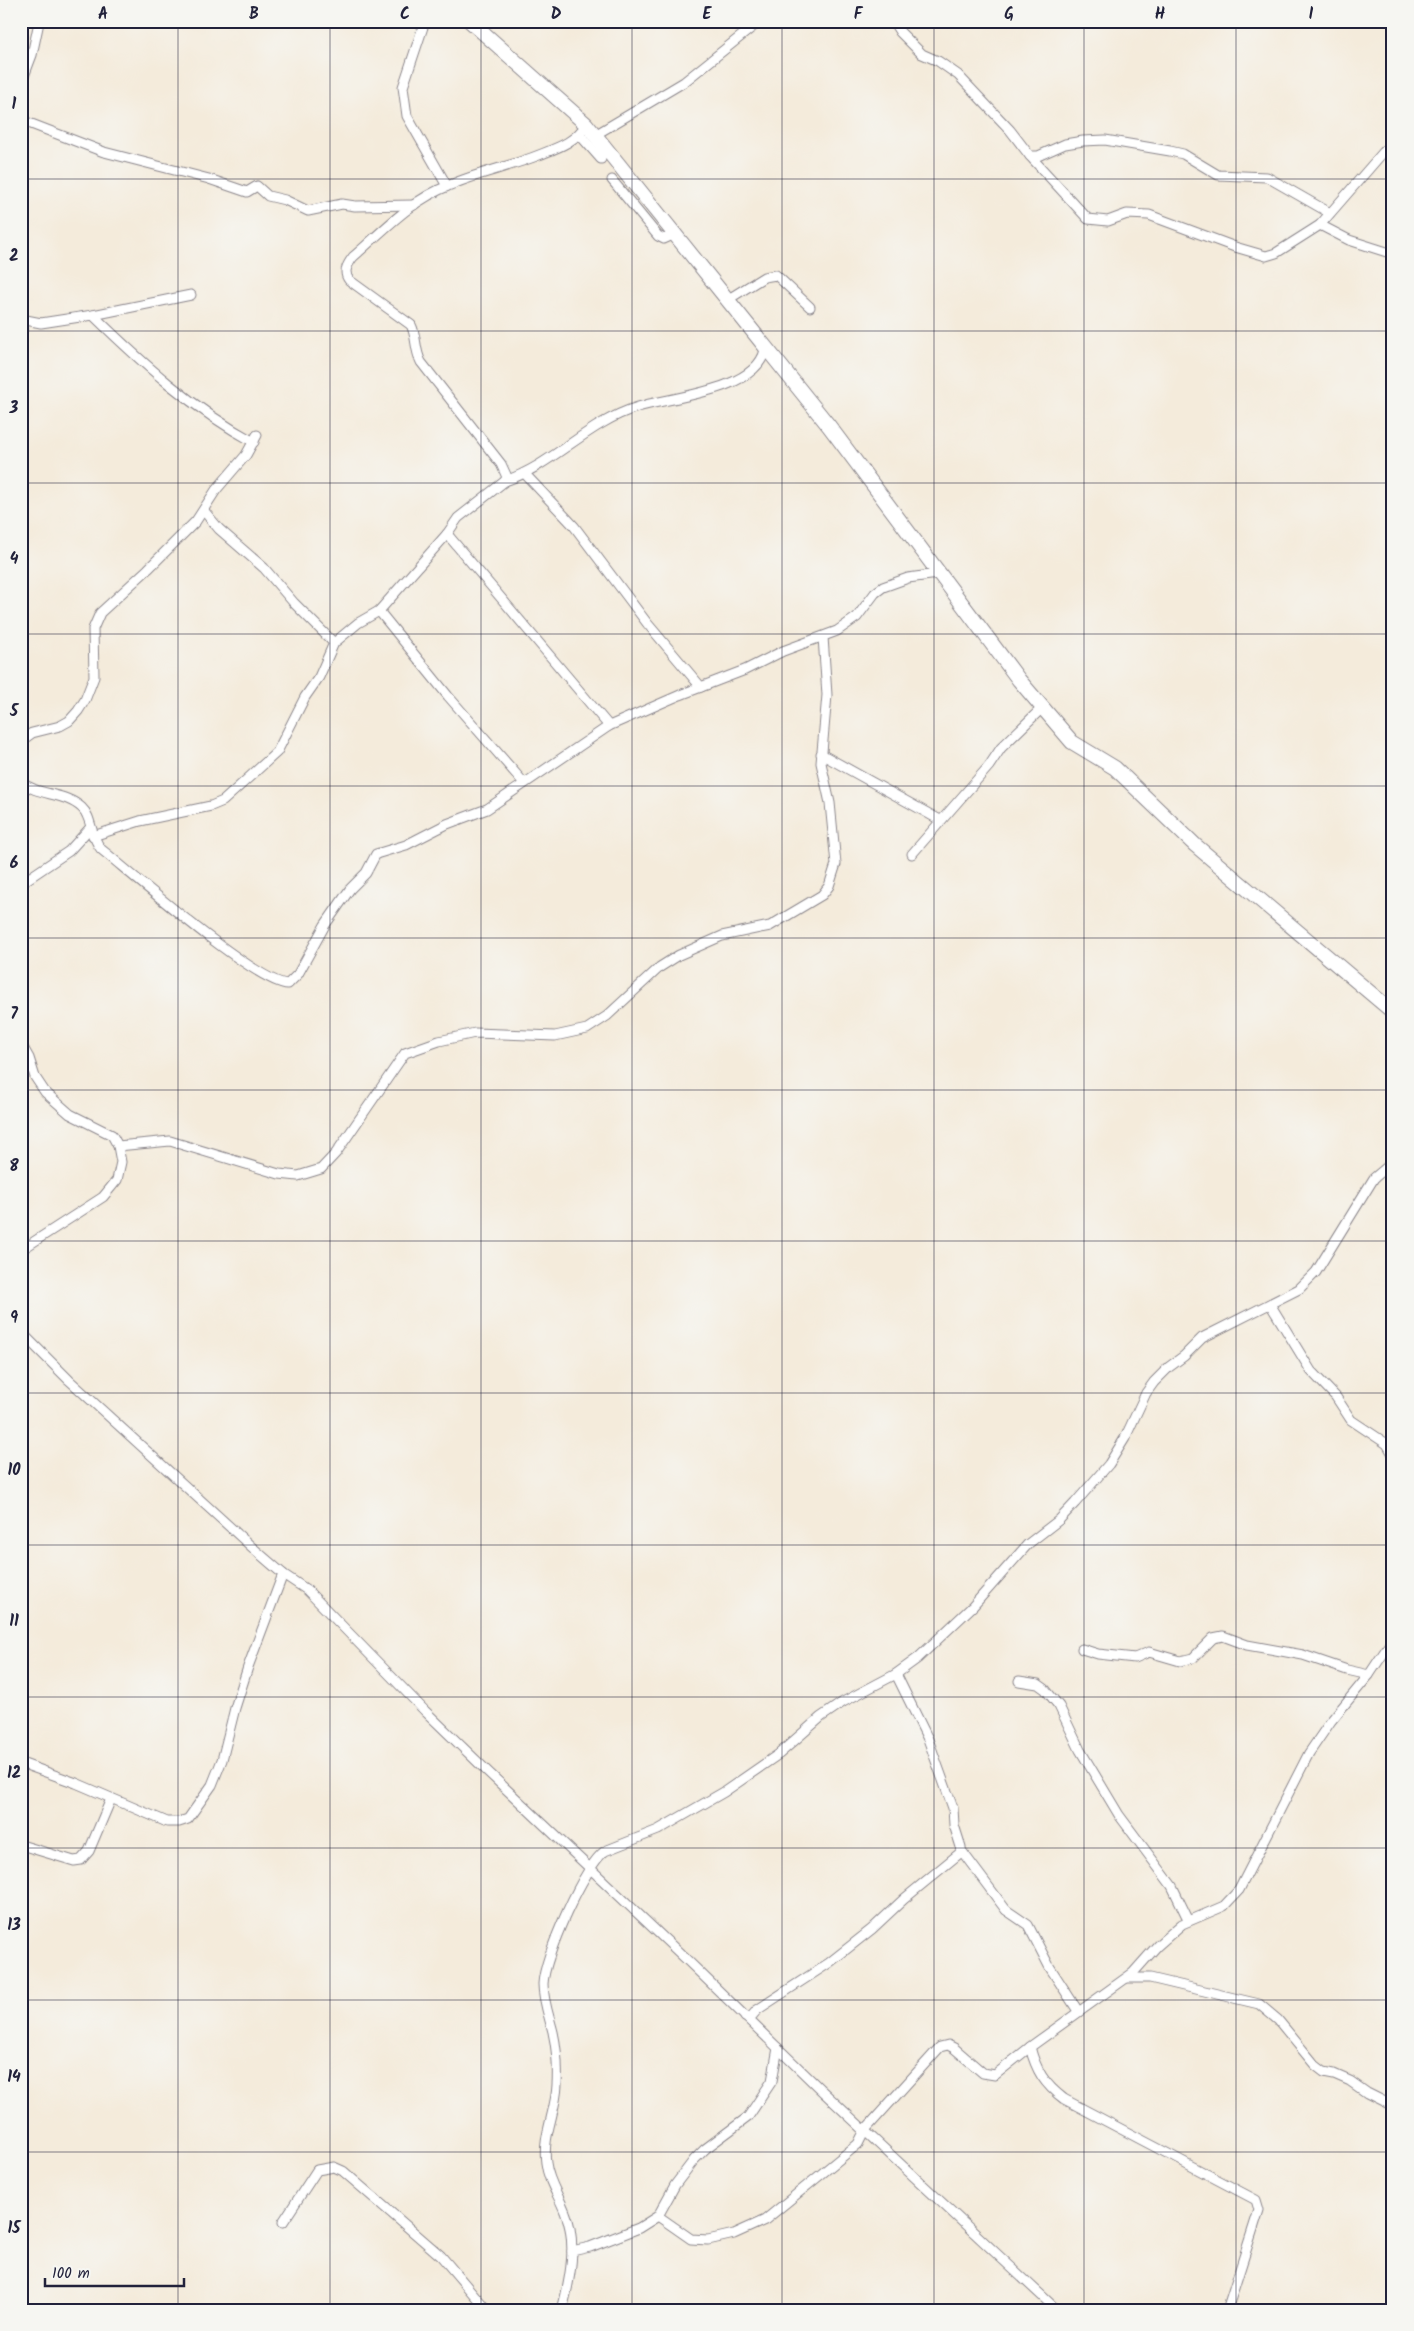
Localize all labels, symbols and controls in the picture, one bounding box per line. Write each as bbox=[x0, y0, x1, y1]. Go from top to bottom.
text: A bbox=[98, 2, 108, 27]
text: B bbox=[249, 2, 259, 27]
text: C bbox=[400, 2, 410, 27]
text: D bbox=[551, 2, 562, 27]
text: E bbox=[703, 2, 713, 27]
text: F bbox=[854, 2, 864, 27]
text: G bbox=[1004, 2, 1014, 27]
text: H bbox=[1155, 2, 1165, 27]
text: I bbox=[1309, 2, 1314, 27]
text: 1 bbox=[12, 92, 17, 117]
text: 2 bbox=[9, 244, 19, 269]
text: 3 bbox=[9, 396, 19, 421]
text: 4 bbox=[10, 547, 19, 572]
text: 5 bbox=[9, 699, 20, 724]
text: 6 bbox=[10, 851, 19, 876]
text: 7 bbox=[10, 1002, 18, 1027]
text: 8 bbox=[9, 1154, 19, 1179]
text: 9 bbox=[10, 1306, 18, 1331]
text: 10 bbox=[7, 1458, 21, 1483]
text: 11 bbox=[9, 1609, 19, 1634]
text: 12 bbox=[7, 1761, 21, 1786]
text: 13 bbox=[7, 1913, 21, 1938]
text: 14 bbox=[7, 2065, 21, 2090]
text: 15 bbox=[8, 2216, 22, 2241]
scale bar bbox=[45, 2256, 184, 2288]
text: 100 m bbox=[52, 2262, 90, 2286]

